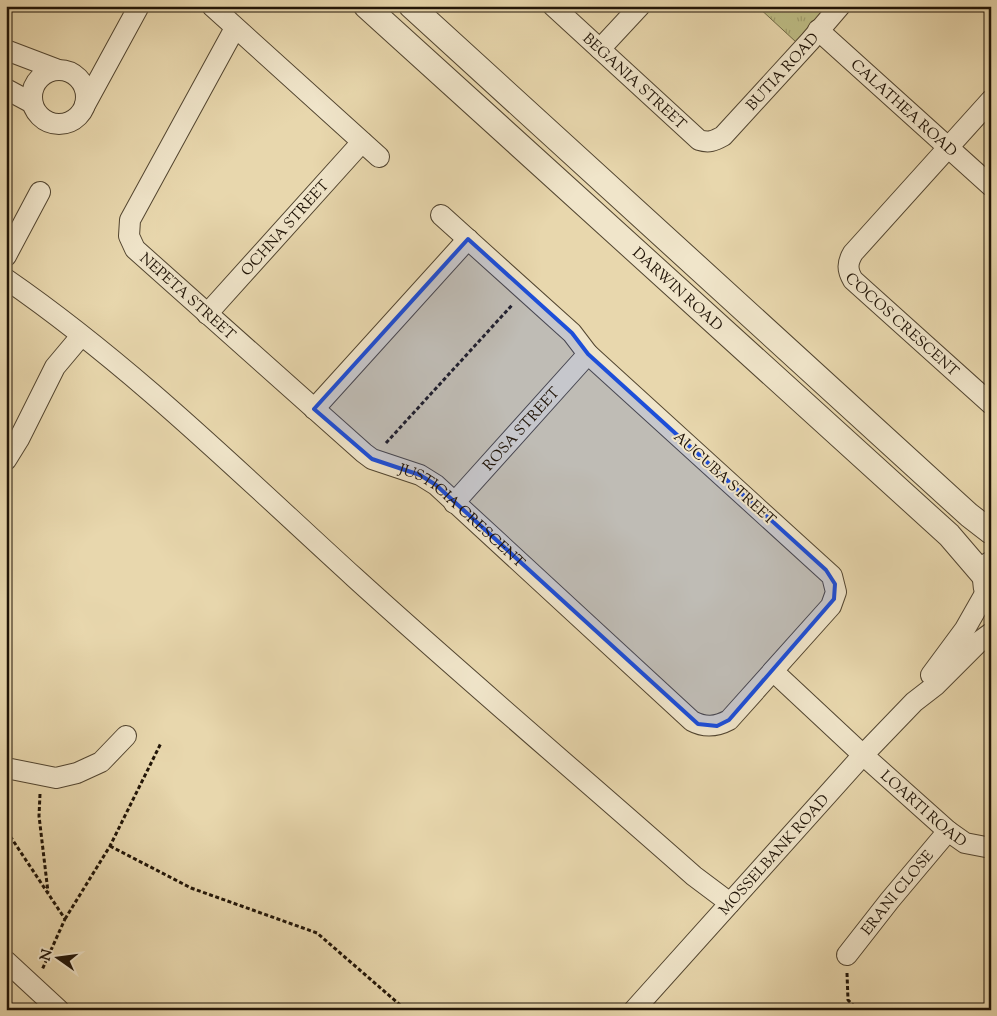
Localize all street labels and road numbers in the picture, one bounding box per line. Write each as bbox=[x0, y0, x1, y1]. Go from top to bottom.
street label: BEGANIA STREET bbox=[577, 29, 691, 136]
street label: BUTIA ROAD bbox=[742, 29, 825, 116]
street label: CALATHEA ROAD bbox=[845, 55, 961, 163]
street label: OCHNA STREET bbox=[237, 176, 335, 282]
street label: DARWIN ROAD bbox=[627, 243, 727, 337]
street label: NEPETA STREET bbox=[134, 249, 240, 346]
street label: COCOS CRESCENT bbox=[839, 269, 963, 382]
street label: ROSA STREET bbox=[479, 383, 566, 476]
street label: AUCUBA STREET bbox=[668, 427, 780, 531]
street label: JUSTICIA CRESCENT bbox=[395, 459, 529, 574]
street label: LOARTI ROAD bbox=[875, 766, 970, 853]
street label: MOSSELBANK ROAD bbox=[715, 790, 835, 921]
street label: ERANI CLOSE bbox=[857, 847, 939, 940]

